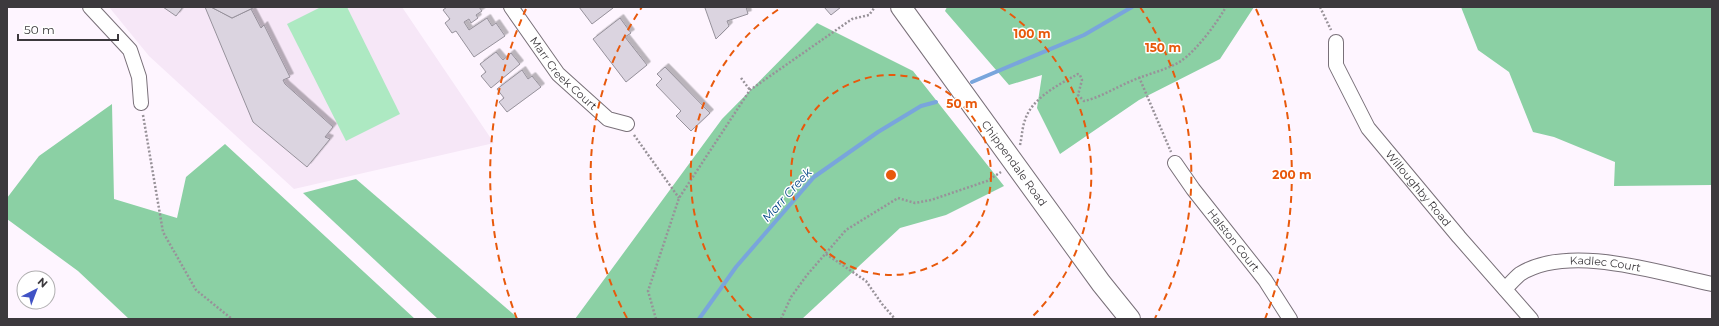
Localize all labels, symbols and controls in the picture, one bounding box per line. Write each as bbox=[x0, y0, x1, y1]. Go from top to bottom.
scale bar bbox=[18, 16, 118, 42]
text: 50 m bbox=[24, 22, 55, 37]
text: 100 m bbox=[1014, 26, 1050, 41]
street label: Marr Creek Court bbox=[527, 34, 601, 113]
text: 150 m bbox=[1145, 40, 1181, 55]
text: 50 m bbox=[946, 96, 978, 111]
street label: Chippendale Road bbox=[978, 118, 1050, 209]
street label: Willoughby Road bbox=[1382, 147, 1454, 229]
water label: Marr Creek bbox=[759, 164, 815, 225]
text: 200 m bbox=[1272, 167, 1312, 182]
centre of rings bbox=[884, 168, 898, 182]
street label: Halston Court bbox=[1204, 206, 1263, 275]
street label: Kadlec Court bbox=[1570, 253, 1642, 275]
north arrow bbox=[16, 270, 56, 310]
text: N bbox=[35, 274, 51, 291]

